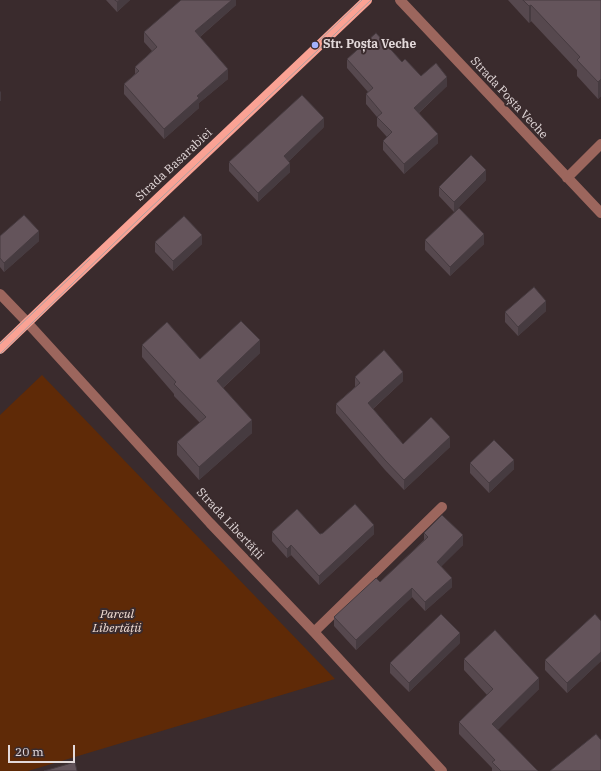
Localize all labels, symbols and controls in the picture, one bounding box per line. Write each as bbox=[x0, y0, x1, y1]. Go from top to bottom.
place label: Str. Poșta Veche bbox=[323, 38, 416, 52]
marker: Str. Poșta Veche bbox=[310, 40, 320, 50]
street label: Strada Poșta Veche bbox=[467, 54, 551, 142]
street label: Strada Basarabiei bbox=[133, 126, 215, 204]
street label: Strada Libertății bbox=[193, 485, 267, 563]
park label: Parcul Libertății bbox=[93, 608, 141, 636]
scale bar bbox=[10, 737, 77, 763]
text: 20 m bbox=[15, 744, 44, 759]

